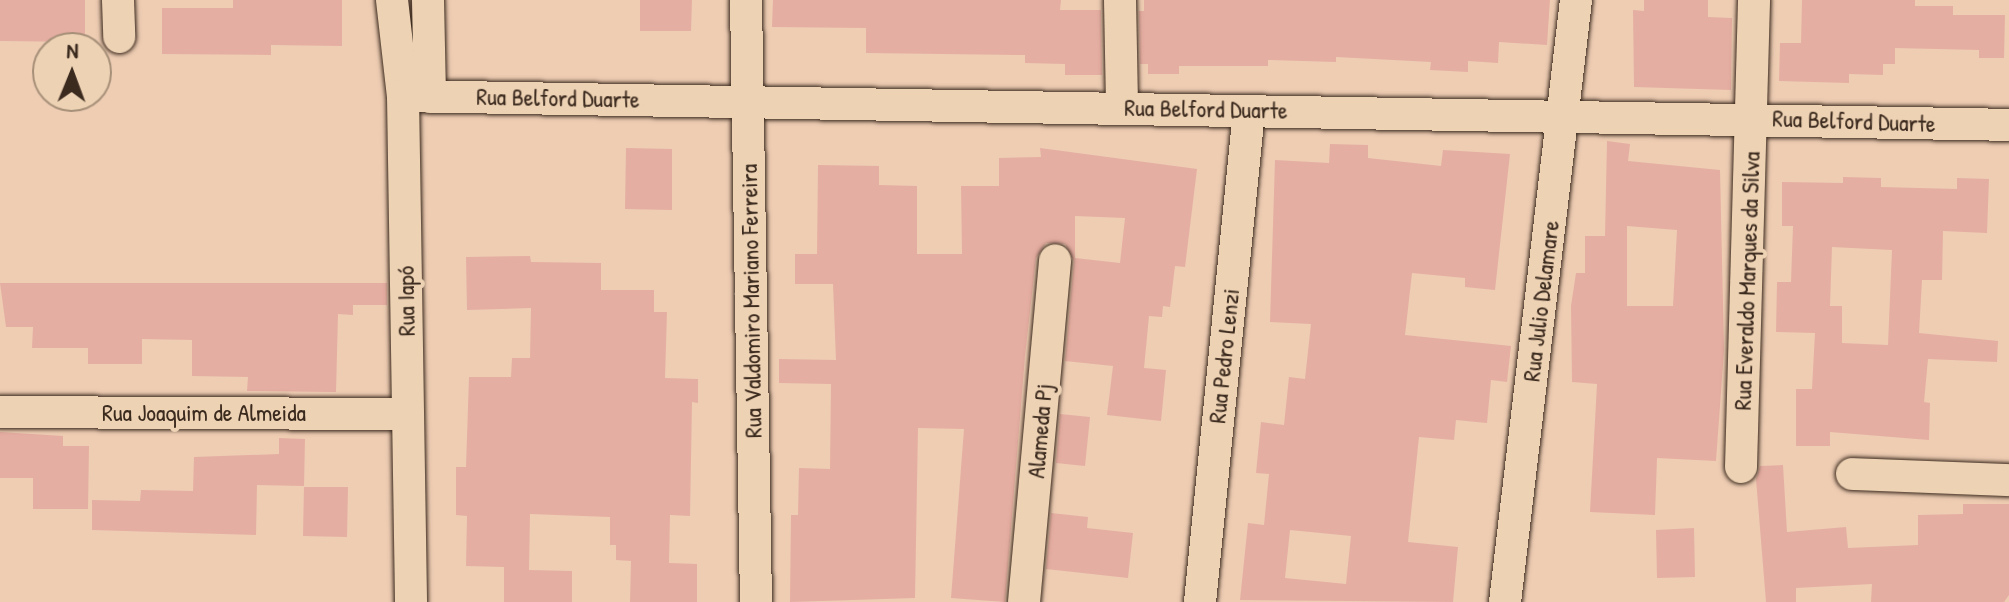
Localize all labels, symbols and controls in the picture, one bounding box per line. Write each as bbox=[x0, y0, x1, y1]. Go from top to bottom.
north arrow bbox=[32, 32, 112, 112]
text: N bbox=[66, 35, 79, 65]
street label: Rua Belford Duarte bbox=[476, 82, 640, 114]
street label: Rua Belford Duarte bbox=[1124, 93, 1288, 125]
street label: Rua Belford Duarte bbox=[1772, 104, 1936, 138]
street label: Rua Everaldo Marques da Silva bbox=[1728, 151, 1766, 411]
street label: Rua Valdomiro Mariano Ferreira bbox=[734, 164, 768, 438]
street label: Rua Julio Delamare bbox=[1517, 219, 1565, 383]
street label: Rua Iapó bbox=[391, 266, 421, 336]
street label: Rua Pedro Lenzi bbox=[1203, 287, 1245, 425]
street label: Alameda Pj bbox=[1022, 383, 1058, 479]
street label: Rua Joaquim de Almeida bbox=[102, 399, 306, 427]

